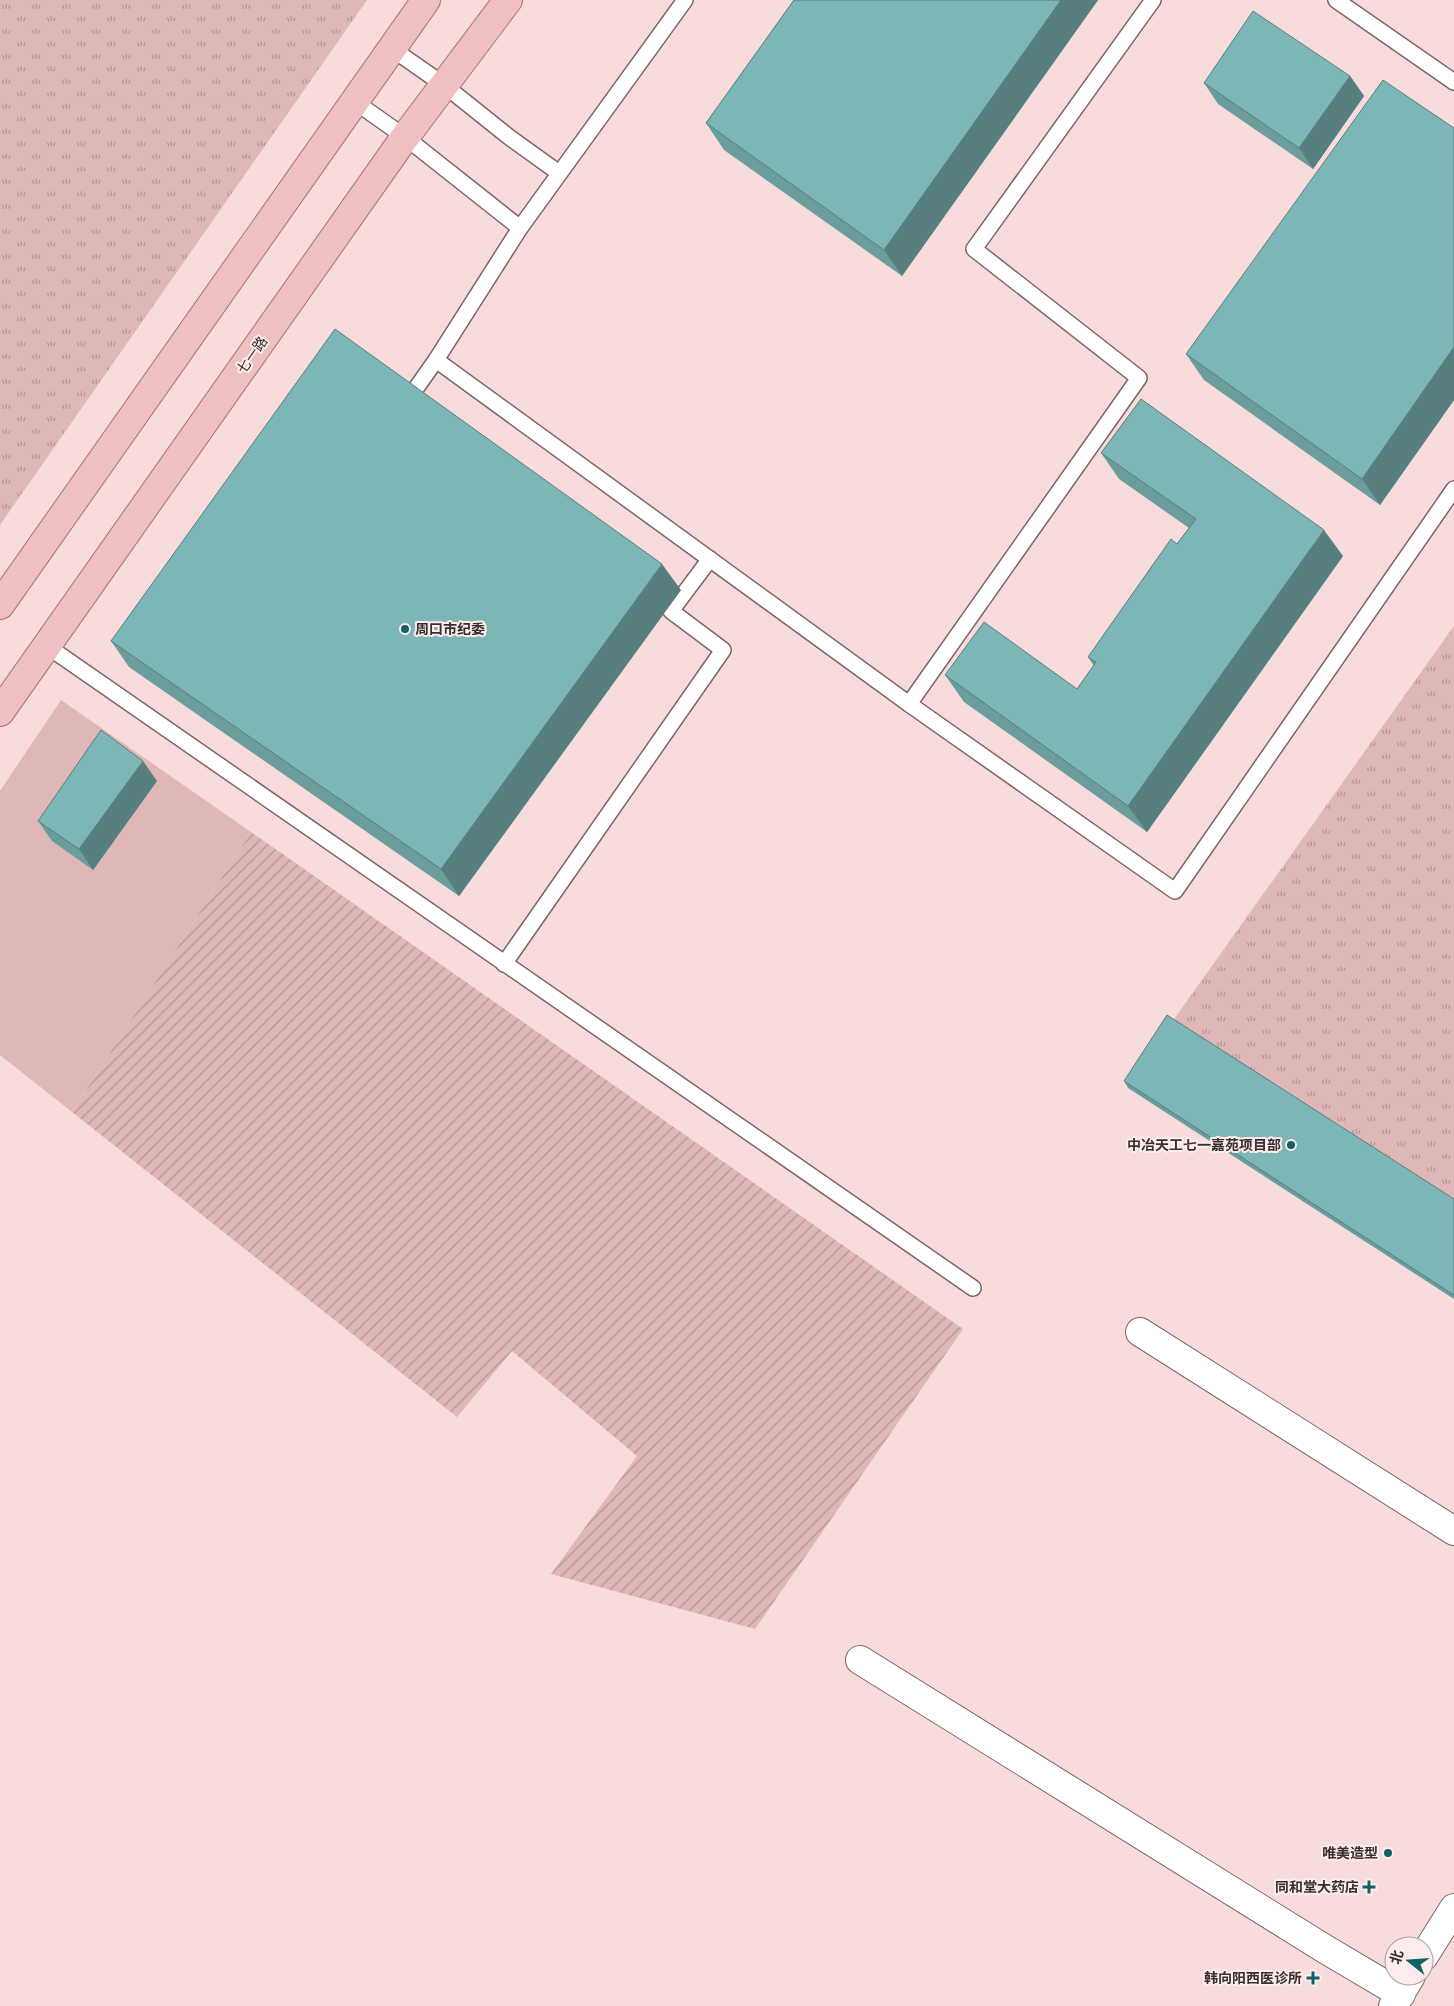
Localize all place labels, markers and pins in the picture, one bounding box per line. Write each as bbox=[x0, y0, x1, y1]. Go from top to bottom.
place label: 周口市纪委 bbox=[415, 620, 485, 638]
marker: 周口市纪委 bbox=[399, 623, 411, 635]
place label: 中冶天工七一嘉苑项目部 bbox=[1127, 1136, 1281, 1154]
marker: 中冶天工七一嘉苑项目部 bbox=[1285, 1139, 1297, 1151]
place label: 唯美造型 bbox=[1322, 1844, 1378, 1862]
marker: 唯美造型 bbox=[1382, 1847, 1394, 1859]
place label: 同和堂大药店 bbox=[1275, 1878, 1359, 1896]
marker: 同和堂大药店 bbox=[1363, 1881, 1375, 1893]
place label: 韩向阳西医诊所 bbox=[1204, 1969, 1302, 1987]
marker: 韩向阳西医诊所 bbox=[1306, 1971, 1320, 1985]

